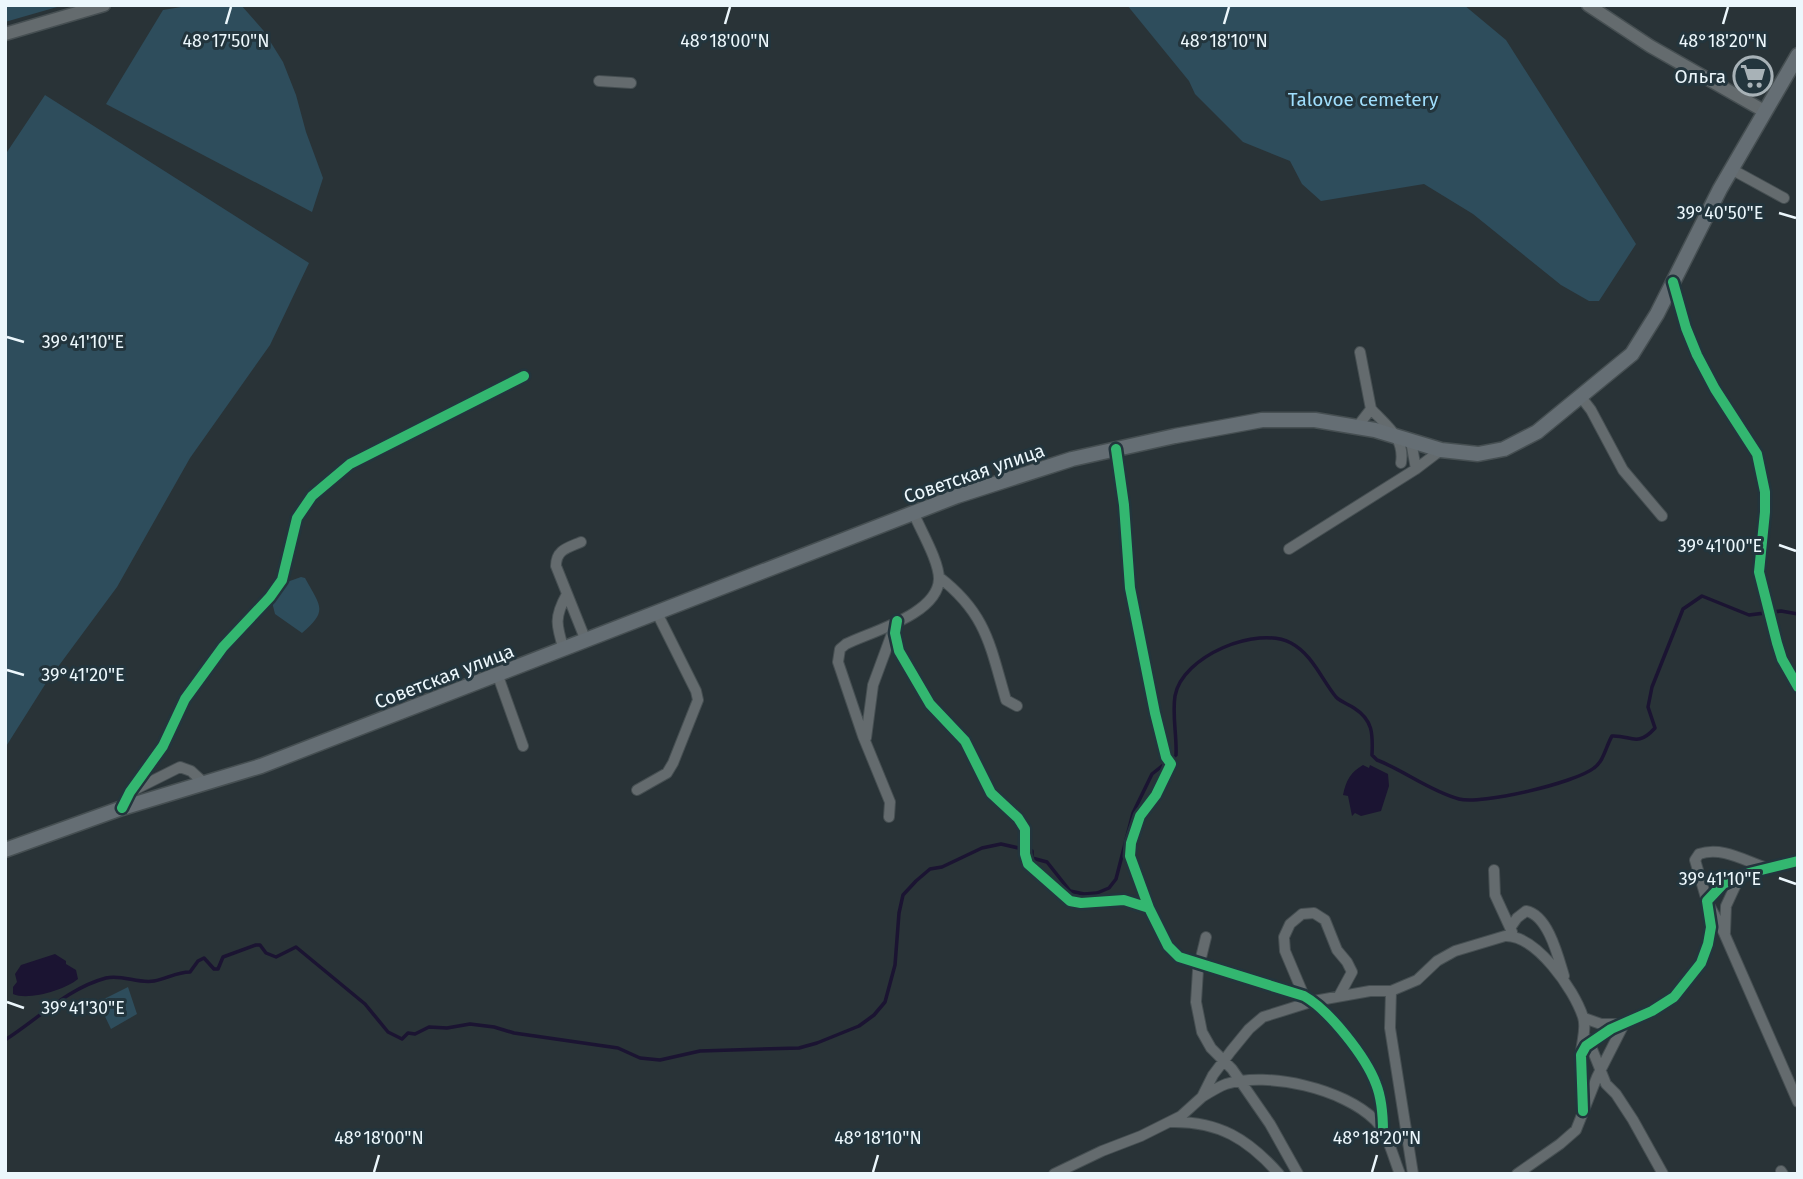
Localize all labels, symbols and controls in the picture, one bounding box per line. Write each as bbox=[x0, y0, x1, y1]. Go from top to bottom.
text: 48°17'50"N bbox=[182, 30, 270, 52]
text: 48°18'00"N bbox=[680, 30, 770, 52]
text: 48°18'10"N bbox=[1180, 30, 1268, 52]
text: 48°18'20"N bbox=[1679, 30, 1767, 52]
supermarket icon: Ольга bbox=[1732, 55, 1774, 97]
place label: Ольга bbox=[1675, 65, 1726, 88]
park label: Talovoe cemetery bbox=[1288, 88, 1439, 111]
text: 39°40'50"E bbox=[1677, 202, 1763, 224]
text: 39°41'10"E bbox=[42, 331, 124, 353]
street label: Советская улица bbox=[901, 439, 1048, 508]
text: 39°41'00"E bbox=[1678, 535, 1762, 557]
street label: Советская улица bbox=[371, 639, 517, 714]
text: 39°41'20"E bbox=[41, 664, 125, 686]
text: 39°41'10"E bbox=[1679, 868, 1761, 890]
text: 39°41'30"E bbox=[41, 997, 125, 1019]
text: 48°18'00"N bbox=[334, 1127, 424, 1149]
text: 48°18'10"N bbox=[834, 1127, 922, 1149]
text: 48°18'20"N bbox=[1333, 1127, 1421, 1149]

